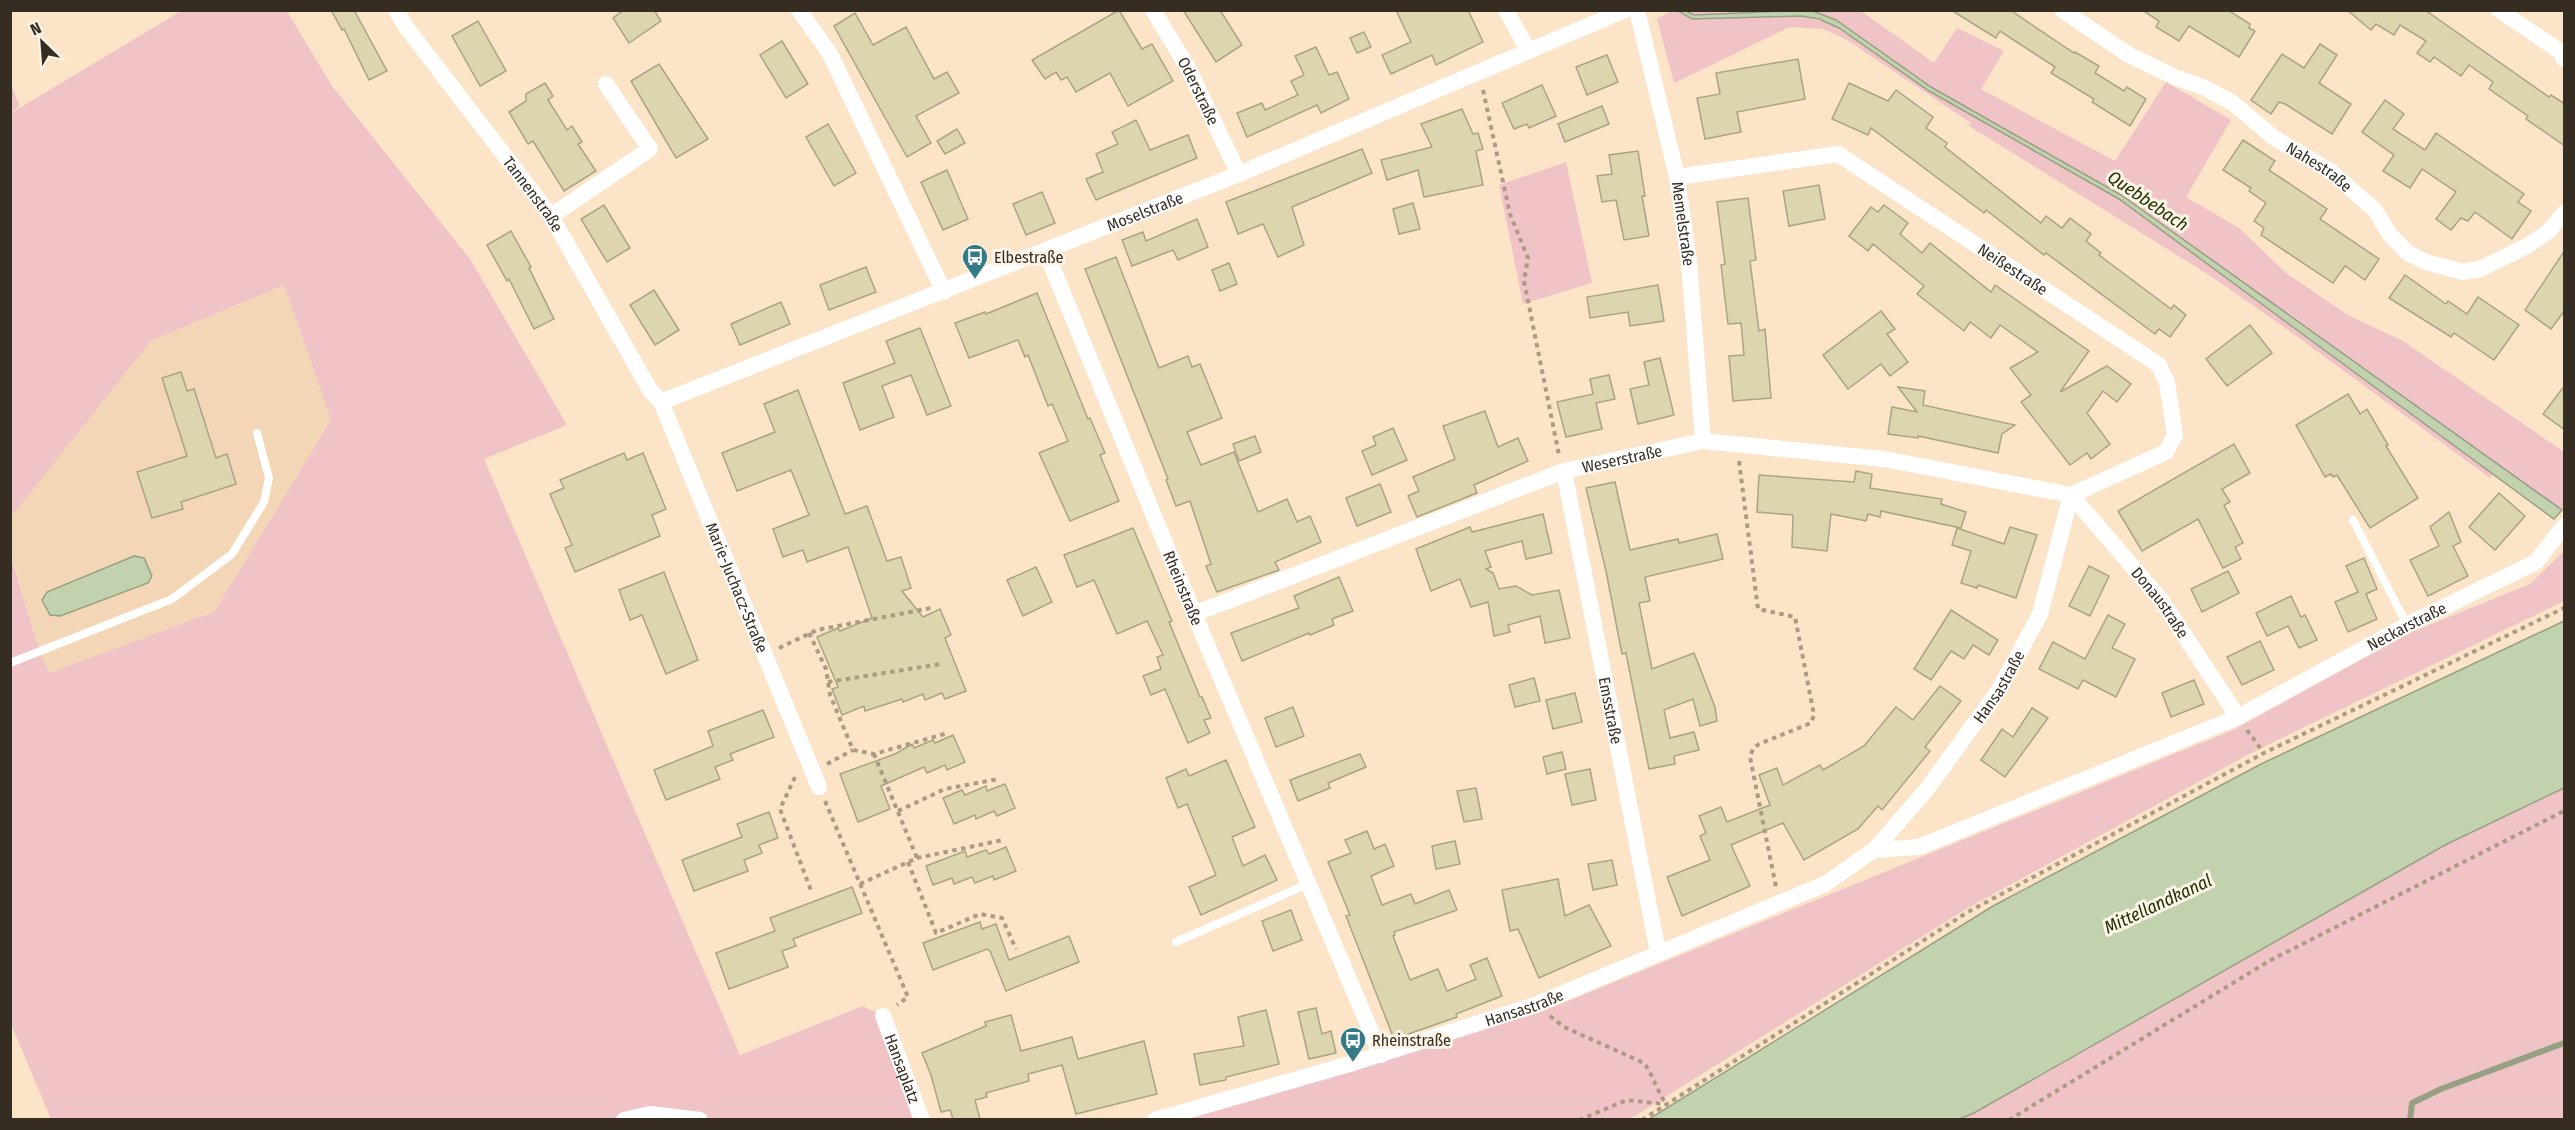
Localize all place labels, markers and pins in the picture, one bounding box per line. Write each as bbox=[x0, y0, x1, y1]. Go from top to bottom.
bus stop icon: Elbestraße bbox=[960, 242, 990, 280]
place label: Elbestraße bbox=[994, 248, 1064, 267]
bus stop icon: Rheinstraße bbox=[1338, 1025, 1368, 1063]
place label: Rheinstraße bbox=[1372, 1031, 1451, 1050]

